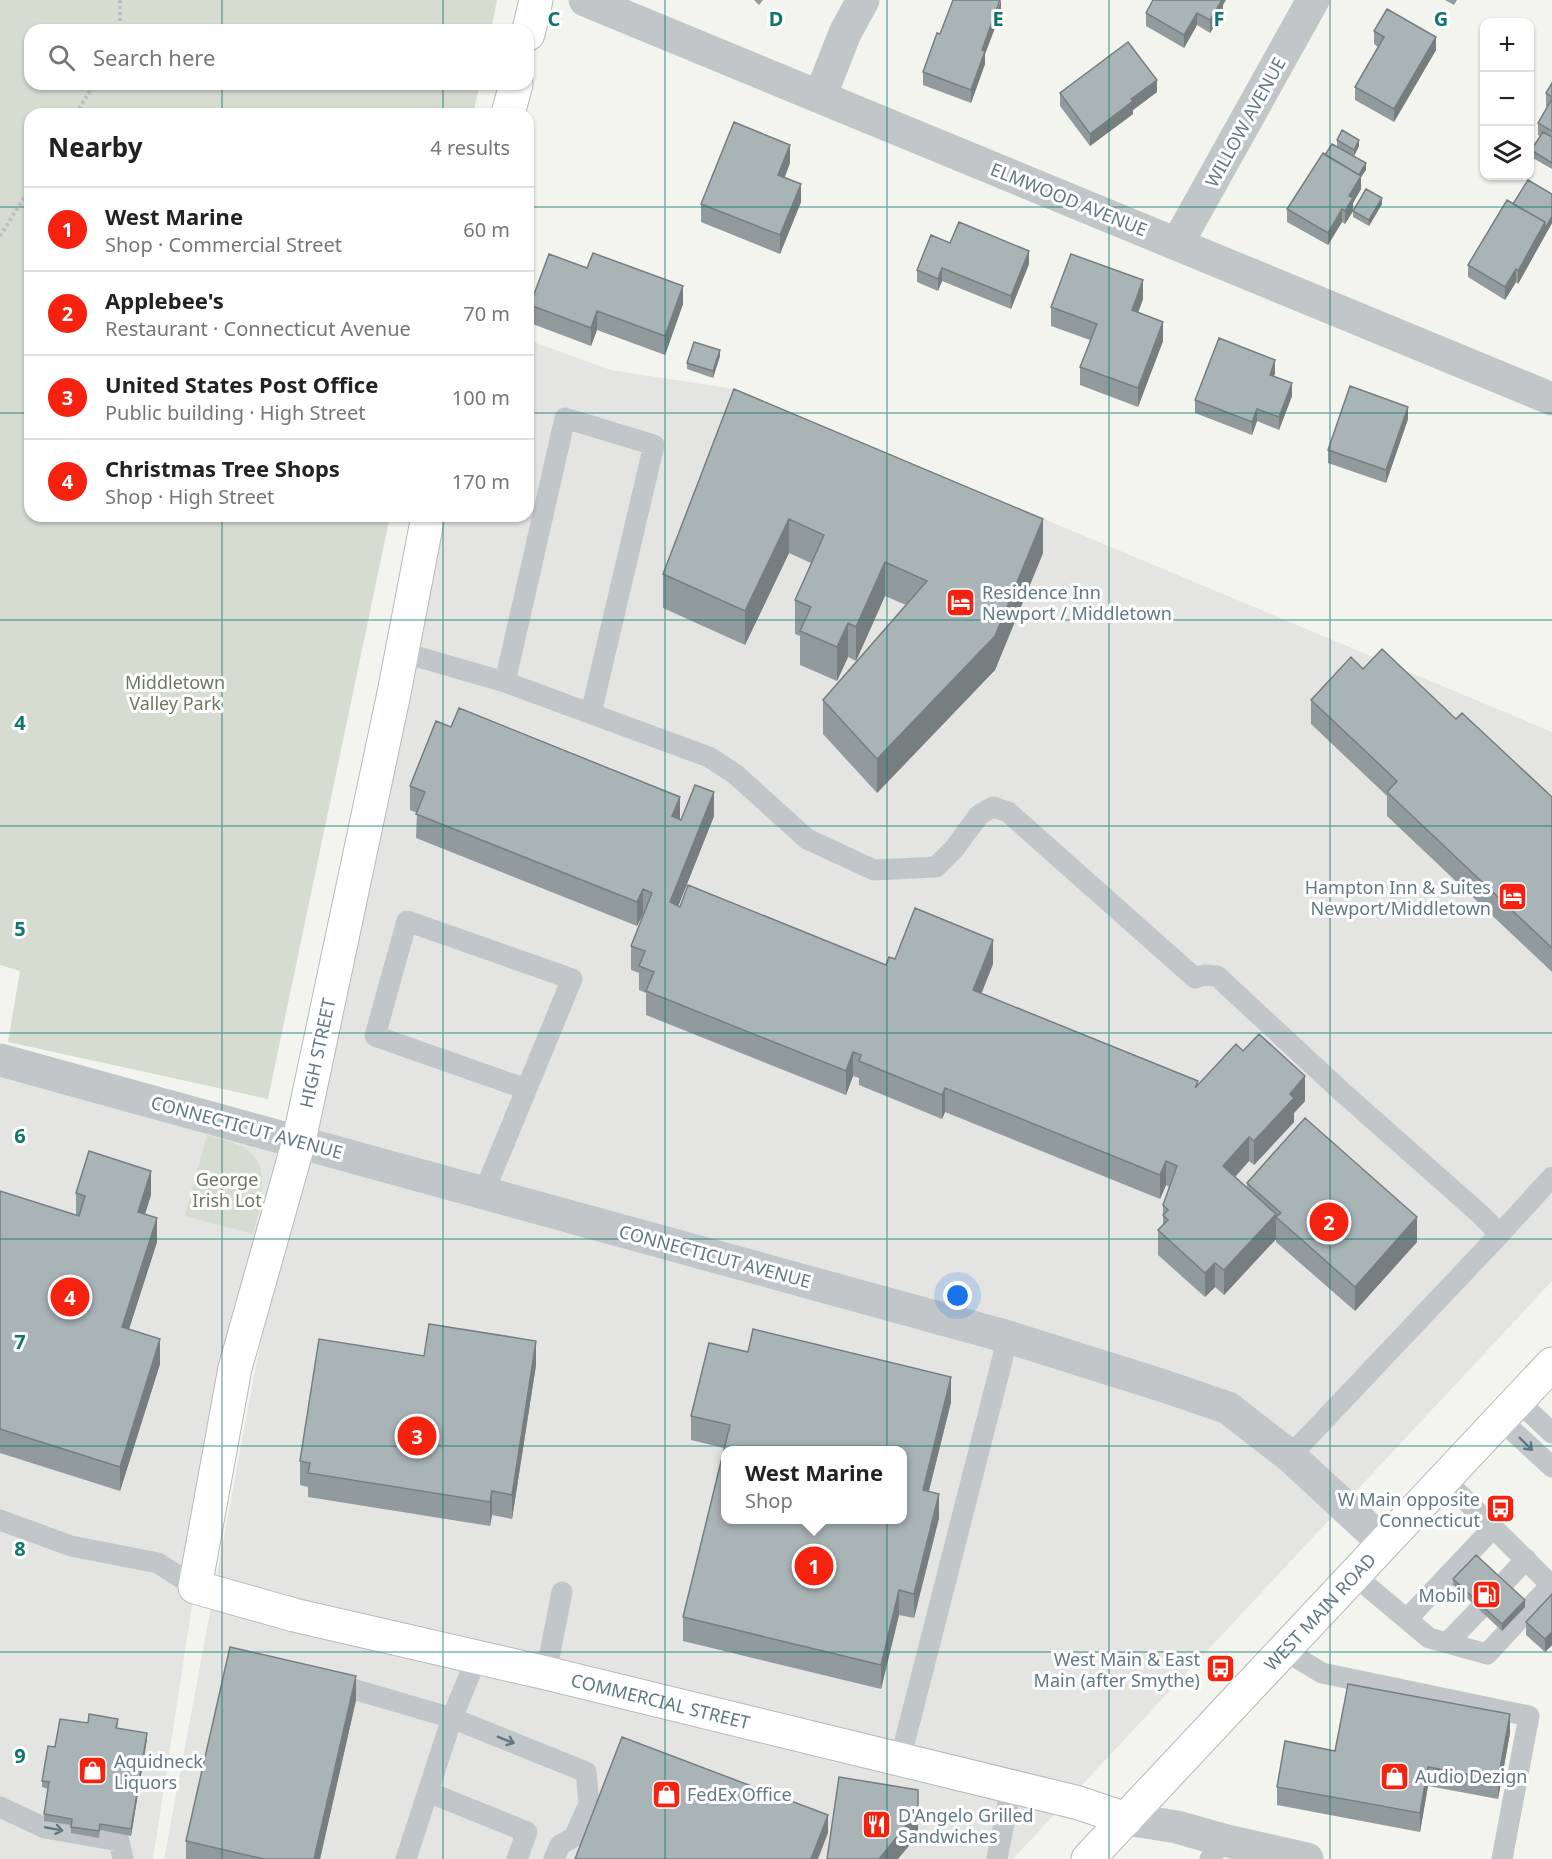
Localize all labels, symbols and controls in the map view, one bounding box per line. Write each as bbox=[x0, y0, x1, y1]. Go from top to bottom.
text: C bbox=[548, 5, 561, 32]
text: D bbox=[769, 5, 783, 32]
text: E bbox=[992, 5, 1004, 32]
text: F bbox=[1214, 5, 1224, 32]
text: G bbox=[1434, 5, 1448, 32]
map controls bbox=[1480, 18, 1534, 180]
button: + bbox=[1480, 18, 1534, 72]
search box bbox=[24, 24, 534, 90]
icon: search bbox=[45, 41, 78, 74]
text: Search here bbox=[93, 42, 215, 72]
street label: WILLOW AVENUE bbox=[1199, 53, 1291, 191]
button: − bbox=[1480, 72, 1534, 126]
button: layers bbox=[1480, 126, 1534, 180]
text: Nearby bbox=[48, 129, 143, 165]
text: 4 results bbox=[430, 134, 510, 161]
street label: ELMWOOD AVENUE bbox=[987, 157, 1151, 241]
text: West Marine bbox=[105, 201, 243, 231]
text: 1 bbox=[62, 216, 73, 243]
text: 60 m bbox=[463, 216, 510, 243]
text: Shop · Commercial Street bbox=[105, 231, 342, 258]
text: Applebee's bbox=[105, 285, 224, 315]
text: 2 bbox=[62, 300, 73, 327]
text: 70 m bbox=[463, 300, 510, 327]
text: Restaurant · Connecticut Avenue bbox=[105, 315, 411, 342]
text: United States Post Office bbox=[105, 369, 378, 399]
text: 3 bbox=[62, 384, 73, 411]
text: 100 m bbox=[452, 384, 510, 411]
text: Public building · High Street bbox=[105, 399, 365, 426]
text: Christmas Tree Shops bbox=[105, 453, 340, 483]
text: 4 bbox=[62, 468, 73, 495]
text: 170 m bbox=[452, 468, 510, 495]
text: Shop · High Street bbox=[105, 483, 274, 510]
place label: Residence Inn Newport / Middletown bbox=[982, 580, 1172, 625]
hotel icon: Residence Inn Newport / Middletown bbox=[945, 586, 977, 618]
park label: Middletown Valley Park bbox=[125, 670, 225, 715]
text: 4 bbox=[14, 709, 26, 736]
place label: Hampton Inn & Suites Newport/Middletown bbox=[1305, 875, 1491, 920]
hotel icon: Hampton Inn & Suites Newport/Middletown bbox=[1496, 881, 1528, 913]
text: 5 bbox=[14, 915, 26, 942]
street label: HIGH STREET bbox=[294, 996, 340, 1110]
street label: CONNECTICUT AVENUE bbox=[148, 1090, 346, 1164]
text: 6 bbox=[14, 1122, 26, 1149]
park label: George Irish Lot bbox=[192, 1167, 262, 1212]
pin: 2 bbox=[1310, 1200, 1348, 1244]
street label: CONNECTICUT AVENUE bbox=[616, 1219, 814, 1293]
pin: 4 bbox=[50, 1274, 90, 1320]
your location bbox=[943, 1281, 972, 1310]
text: 7 bbox=[14, 1328, 26, 1355]
pin: 3 bbox=[398, 1414, 436, 1458]
one-way arrow bbox=[1518, 1436, 1533, 1450]
popup bbox=[721, 1446, 907, 1524]
text: West Marine bbox=[745, 1457, 883, 1487]
text: Shop bbox=[745, 1487, 793, 1514]
place label: W Main opposite Connecticut bbox=[1338, 1487, 1480, 1532]
bus stop icon: W Main opposite Connecticut bbox=[1485, 1493, 1517, 1525]
text: 8 bbox=[14, 1535, 26, 1562]
pin: 1 bbox=[794, 1544, 834, 1588]
street label: WEST MAIN ROAD bbox=[1259, 1548, 1381, 1676]
fuel station icon: Mobil bbox=[1471, 1579, 1503, 1611]
place label: Mobil bbox=[1418, 1583, 1466, 1607]
place label: West Main & East Main (after Smythe) bbox=[1034, 1647, 1200, 1692]
bus stop icon: West Main & East Main (after Smythe) bbox=[1205, 1653, 1237, 1685]
street label: COMMERCIAL STREET bbox=[569, 1668, 752, 1734]
one-way arrow bbox=[496, 1735, 515, 1746]
text: 9 bbox=[14, 1742, 26, 1769]
place label: Aquidneck Liquors bbox=[114, 1749, 203, 1794]
shop icon: Aquidneck Liquors bbox=[77, 1755, 109, 1787]
shop icon: Audio Dezign bbox=[1378, 1760, 1410, 1792]
place label: Audio Dezign bbox=[1415, 1764, 1527, 1788]
shop icon: FedEx Office bbox=[650, 1778, 682, 1810]
place label: FedEx Office bbox=[687, 1782, 792, 1806]
place label: D'Angelo Grilled Sandwiches bbox=[898, 1803, 1034, 1848]
restaurant icon: D'Angelo Grilled Sandwiches bbox=[861, 1809, 893, 1841]
one-way arrow bbox=[44, 1824, 63, 1835]

